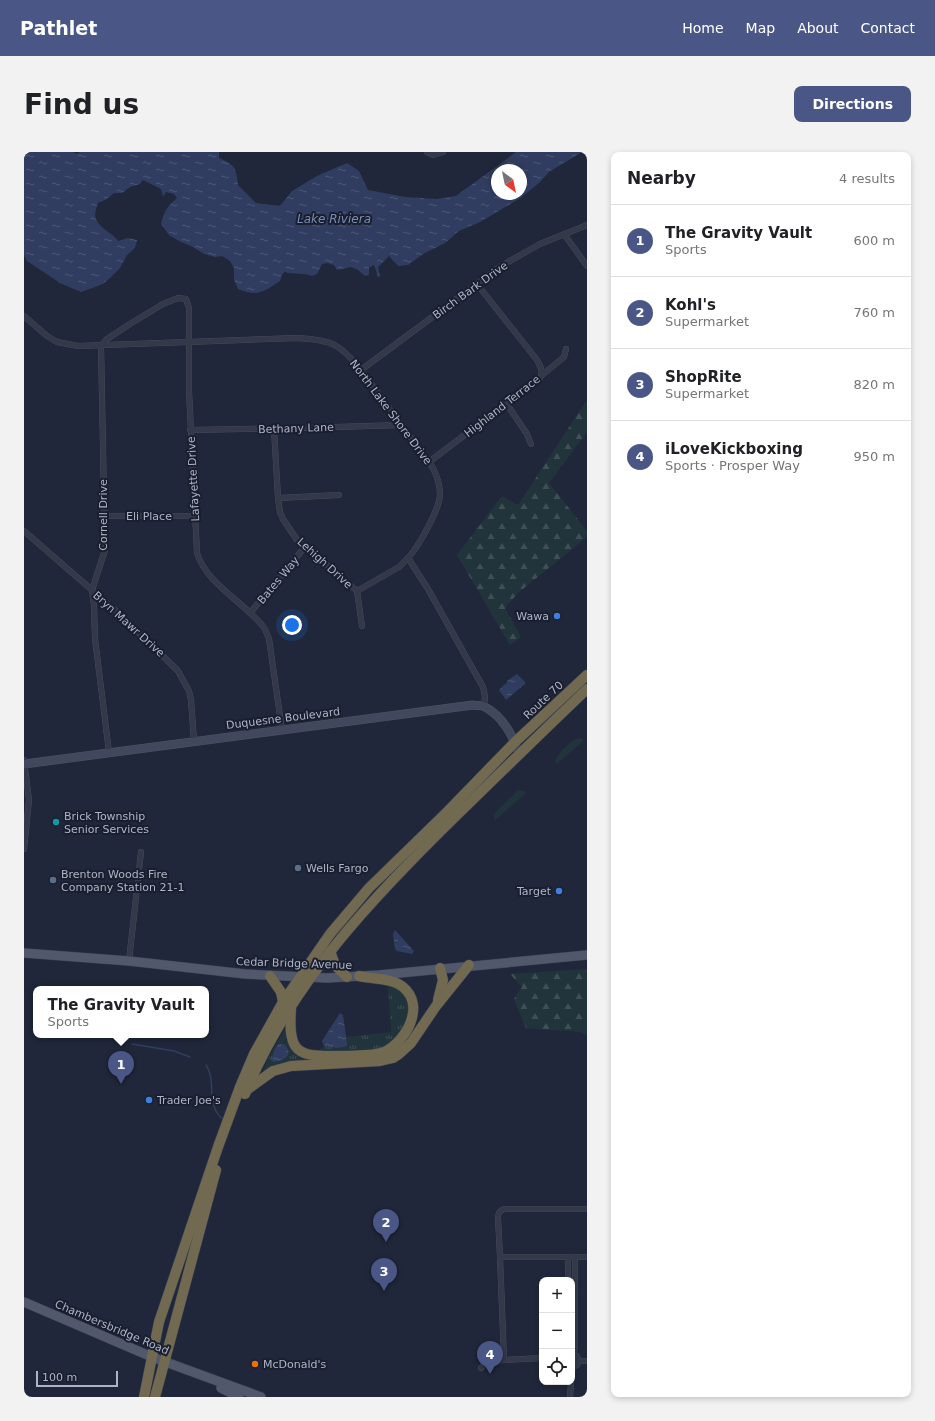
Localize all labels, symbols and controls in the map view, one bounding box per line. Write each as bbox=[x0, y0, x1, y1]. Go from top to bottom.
text: Pathlet bbox=[20, 17, 97, 39]
text: Home bbox=[682, 20, 724, 36]
text: Map bbox=[746, 20, 775, 36]
text: About bbox=[797, 20, 839, 36]
text: Contact bbox=[861, 20, 915, 36]
button: Directions bbox=[794, 86, 911, 122]
text: Find us bbox=[24, 88, 139, 121]
north arrow bbox=[491, 164, 527, 200]
text: Nearby bbox=[627, 168, 696, 188]
text: 4 results bbox=[839, 171, 895, 186]
water label: Lake Riviera bbox=[297, 212, 371, 226]
text: The Gravity Vault bbox=[665, 224, 812, 242]
text: 1 bbox=[635, 233, 645, 248]
text: 600 m bbox=[853, 233, 895, 248]
text: Sports bbox=[665, 242, 707, 257]
street label: Birch Bark Drive bbox=[430, 259, 510, 322]
text: Kohl's bbox=[665, 296, 716, 314]
text: 2 bbox=[635, 305, 645, 320]
text: 760 m bbox=[853, 305, 895, 320]
text: Supermarket bbox=[665, 314, 749, 329]
street label: North Lake Shore Drive bbox=[347, 357, 434, 467]
text: ShopRite bbox=[665, 368, 742, 386]
street label: Highland Terrace bbox=[462, 373, 543, 440]
text: 3 bbox=[635, 377, 645, 392]
text: 820 m bbox=[853, 377, 895, 392]
text: Supermarket bbox=[665, 386, 749, 401]
street label: Bethany Lane bbox=[258, 421, 334, 436]
street label: Lafayette Drive bbox=[185, 436, 202, 522]
text: iLoveKickboxing bbox=[665, 440, 803, 458]
text: 4 bbox=[635, 449, 645, 464]
text: 950 m bbox=[853, 449, 895, 464]
text: Sports · Prosper Way bbox=[665, 458, 800, 473]
street label: Cornell Drive bbox=[97, 479, 110, 551]
street label: Eli Place bbox=[126, 510, 172, 523]
street label: Lehigh Drive bbox=[294, 535, 355, 592]
street label: Bates Way bbox=[255, 554, 302, 607]
street label: Bryn Mawr Drive bbox=[90, 589, 167, 660]
place label: Wawa bbox=[516, 610, 549, 623]
marker: Wawa bbox=[552, 611, 562, 621]
your location bbox=[282, 615, 302, 635]
street label: Route 70 bbox=[521, 679, 566, 722]
street label: Duquesne Boulevard bbox=[225, 705, 341, 732]
place label: Brick Township Senior Services bbox=[64, 810, 149, 836]
marker: Brick Township Senior Services bbox=[51, 817, 61, 827]
place label: Wells Fargo bbox=[306, 862, 369, 875]
marker: Wells Fargo bbox=[293, 863, 303, 873]
place label: Brenton Woods Fire Company Station 21-1 bbox=[61, 868, 184, 894]
marker: Brenton Woods Fire Company Station 21-1 bbox=[48, 875, 58, 885]
place label: Target bbox=[516, 885, 552, 898]
marker: Target bbox=[554, 886, 564, 896]
street label: Cedar Bridge Avenue bbox=[236, 955, 353, 972]
popup bbox=[33, 986, 209, 1038]
text: The Gravity Vault bbox=[47, 996, 195, 1014]
text: Sports bbox=[47, 1014, 89, 1029]
pin: 1 bbox=[108, 1051, 134, 1084]
place label: Trader Joe's bbox=[156, 1094, 221, 1107]
marker: Trader Joe's bbox=[144, 1095, 154, 1105]
pin: 2 bbox=[373, 1209, 399, 1242]
pin: 3 bbox=[371, 1258, 397, 1291]
map controls bbox=[539, 1277, 575, 1385]
button: + bbox=[539, 1277, 575, 1313]
street label: Chambersbridge Road bbox=[53, 1298, 171, 1357]
button: − bbox=[539, 1313, 575, 1349]
pin: 4 bbox=[477, 1341, 503, 1374]
button: locate bbox=[539, 1349, 575, 1385]
place label: McDonald's bbox=[263, 1358, 327, 1371]
marker: McDonald's bbox=[250, 1359, 260, 1369]
scale bar bbox=[36, 1369, 118, 1388]
text: 100 m bbox=[42, 1371, 77, 1384]

